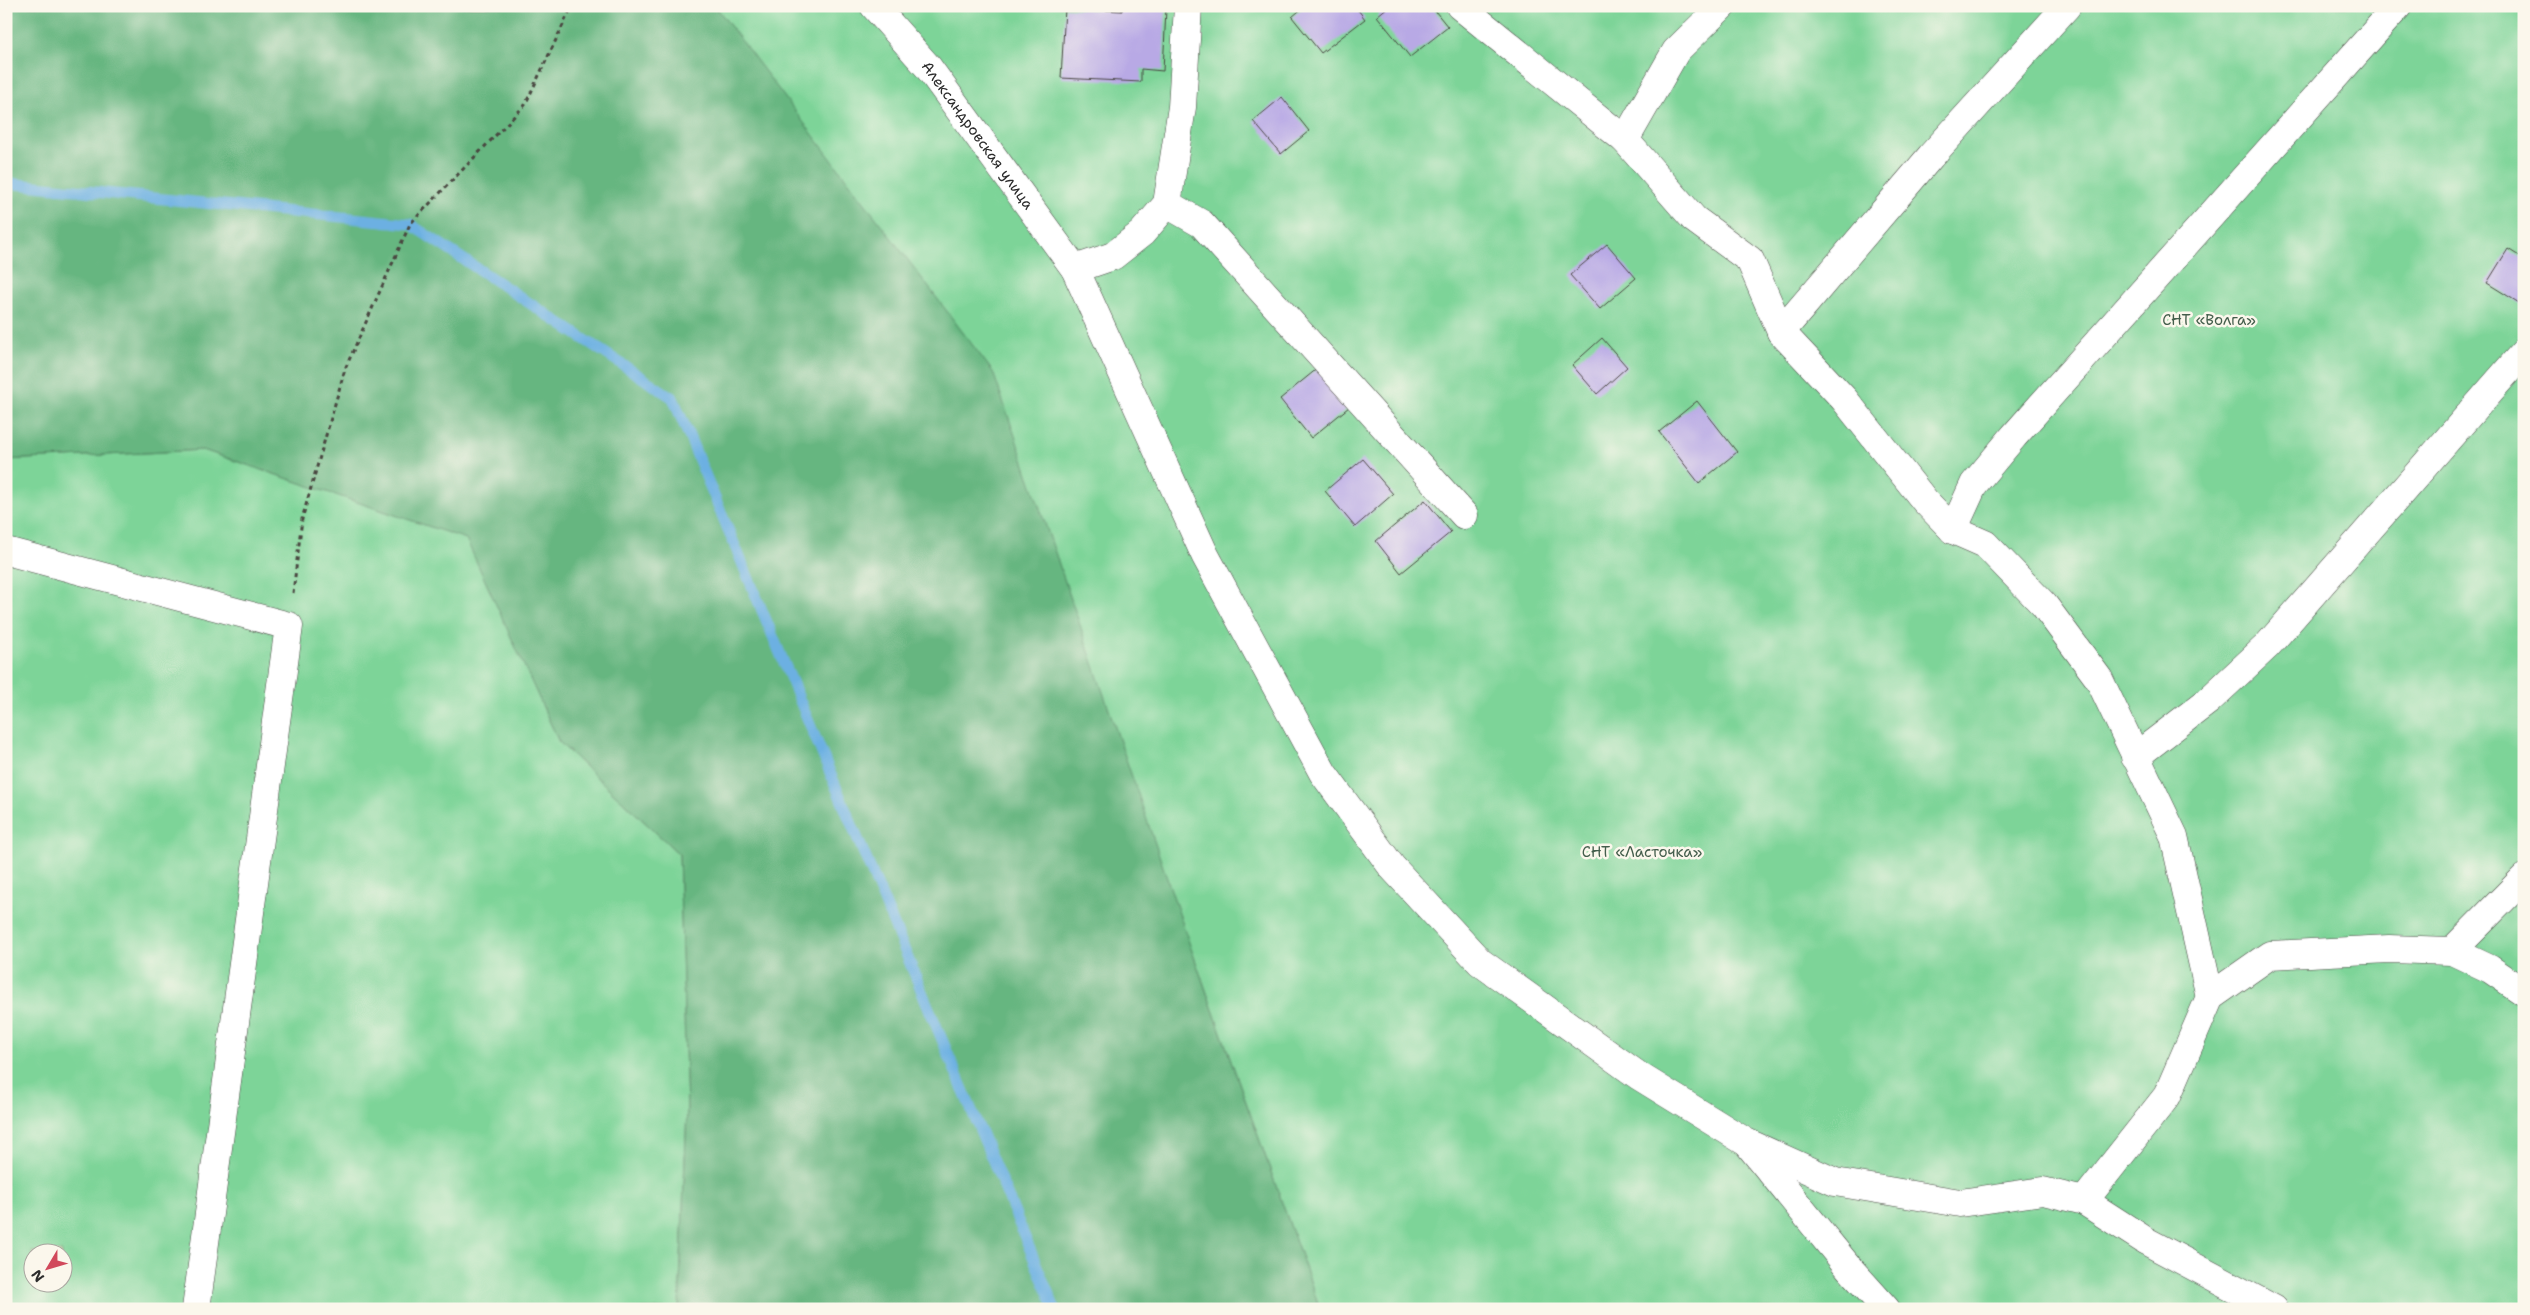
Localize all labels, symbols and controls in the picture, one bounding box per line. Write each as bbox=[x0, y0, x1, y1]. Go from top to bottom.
street label: Александровская улица bbox=[917, 57, 1039, 214]
park label: СНТ «Волга» bbox=[2162, 310, 2256, 330]
park label: СНТ «Ласточка» bbox=[1582, 842, 1702, 862]
north arrow bbox=[22, 1242, 72, 1292]
text: N bbox=[27, 1266, 48, 1286]

